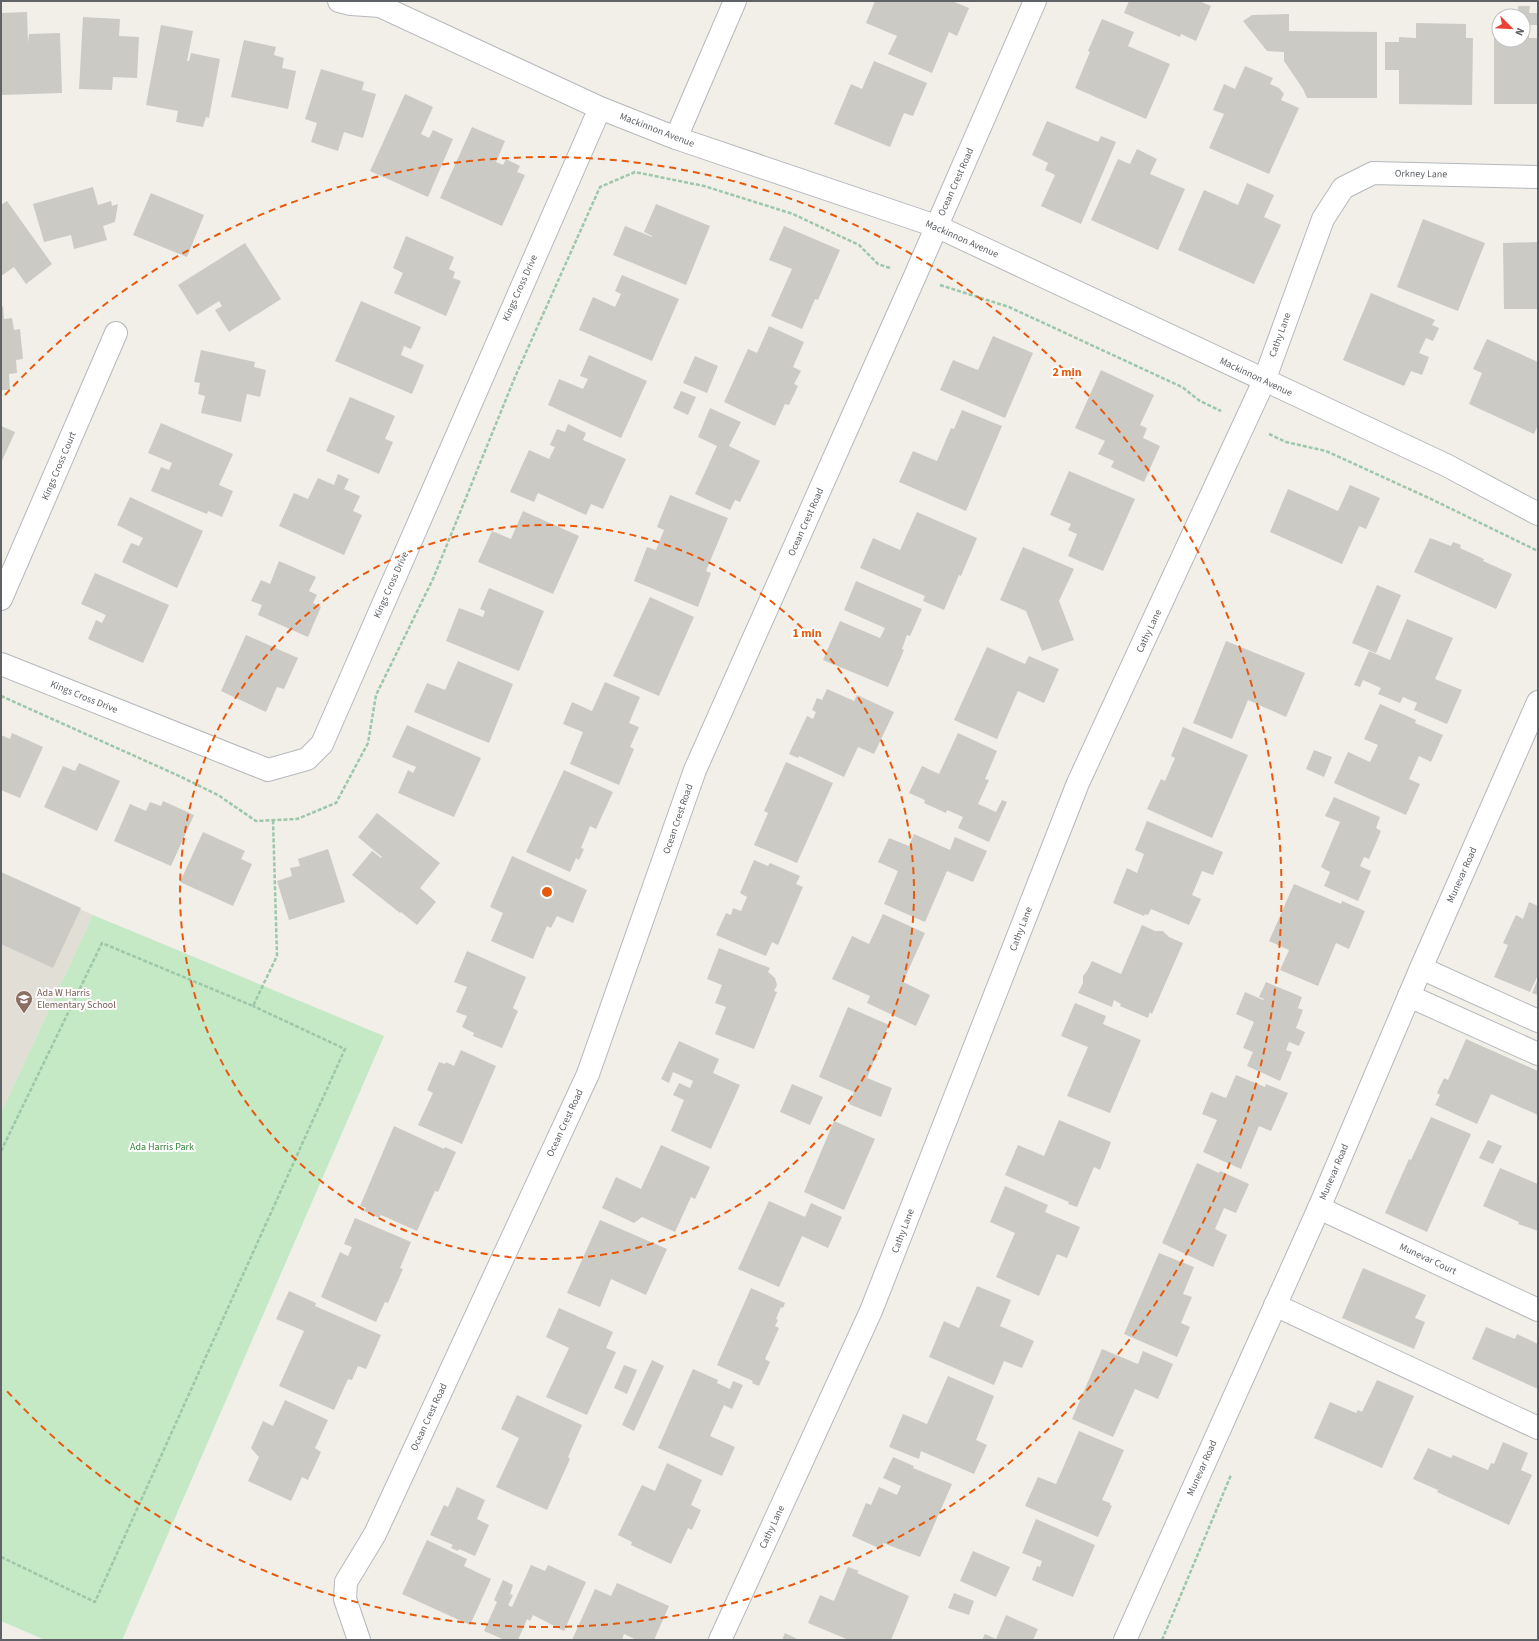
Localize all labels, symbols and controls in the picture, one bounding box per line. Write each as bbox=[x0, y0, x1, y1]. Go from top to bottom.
north arrow bbox=[1491, 8, 1531, 48]
text: N bbox=[1511, 25, 1528, 38]
street label: Mackinnon Avenue bbox=[618, 109, 696, 151]
street label: Ocean Crest Road bbox=[935, 146, 977, 218]
street label: Orkney Lane bbox=[1395, 167, 1447, 181]
street label: Mackinnon Avenue bbox=[923, 217, 1001, 261]
street label: Kings Cross Drive bbox=[499, 252, 541, 323]
street label: Cathy Lane bbox=[1265, 311, 1295, 359]
street label: Mackinnon Avenue bbox=[1217, 354, 1295, 400]
text: 2 min bbox=[1052, 364, 1082, 381]
street label: Kings Cross Court bbox=[38, 429, 80, 502]
street label: Ocean Crest Road bbox=[785, 486, 827, 558]
street label: Kings Cross Drive bbox=[370, 549, 412, 620]
street label: Cathy Lane bbox=[1133, 607, 1165, 655]
text: 1 min bbox=[792, 625, 822, 642]
street label: Kings Cross Drive bbox=[48, 677, 120, 717]
street label: Ocean Crest Road bbox=[659, 782, 697, 856]
street label: Munevar Road bbox=[1443, 845, 1481, 905]
centre of rings bbox=[540, 885, 554, 899]
street label: Cathy Lane bbox=[1006, 905, 1036, 953]
place label: Ada W Harris Elementary School bbox=[37, 986, 116, 1012]
school or university icon: Ada W Harris Elementary School bbox=[14, 989, 34, 1014]
street label: Ocean Crest Road bbox=[543, 1087, 587, 1159]
park label: Ada Harris Park bbox=[130, 1140, 194, 1154]
street label: Munevar Road bbox=[1316, 1142, 1352, 1202]
street label: Cathy Lane bbox=[888, 1207, 918, 1255]
street label: Munevar Court bbox=[1397, 1240, 1459, 1279]
street label: Ocean Crest Road bbox=[407, 1381, 451, 1453]
street label: Munevar Road bbox=[1183, 1438, 1221, 1498]
street label: Cathy Lane bbox=[756, 1503, 788, 1551]

